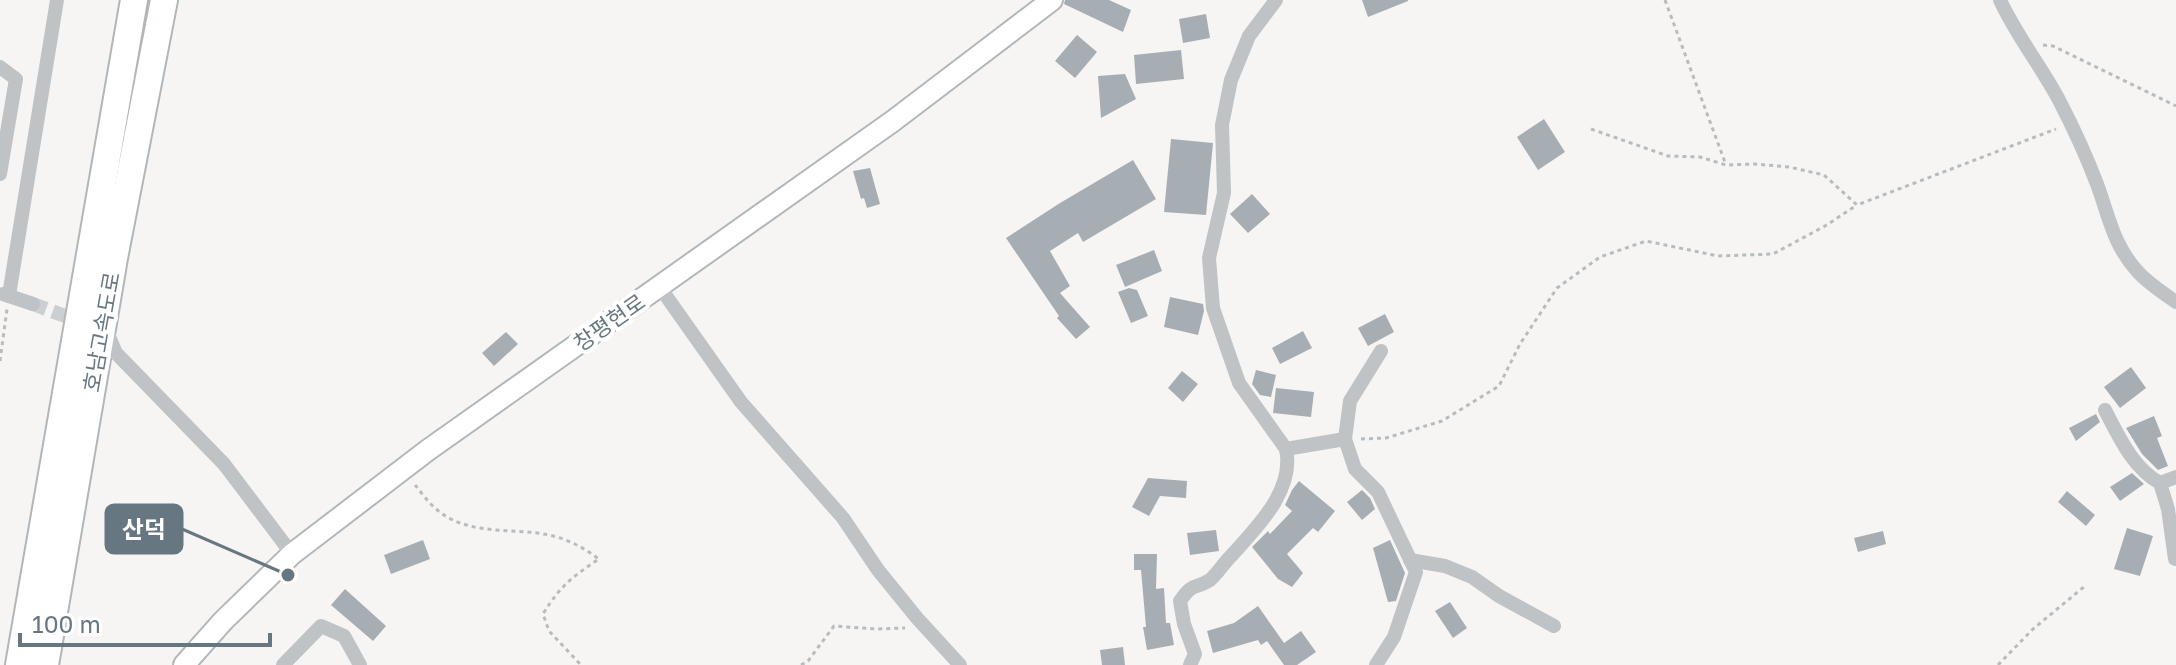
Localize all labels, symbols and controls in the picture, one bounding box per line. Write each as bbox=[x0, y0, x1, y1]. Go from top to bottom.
street label: 호남고속도로 bbox=[77, 270, 125, 394]
street label: 창평현로 bbox=[568, 288, 650, 356]
callout: 산덕 bbox=[106, 505, 182, 553]
text: 산덕 bbox=[122, 514, 166, 543]
scale bar bbox=[20, 597, 270, 647]
text: 100 m bbox=[32, 609, 101, 638]

